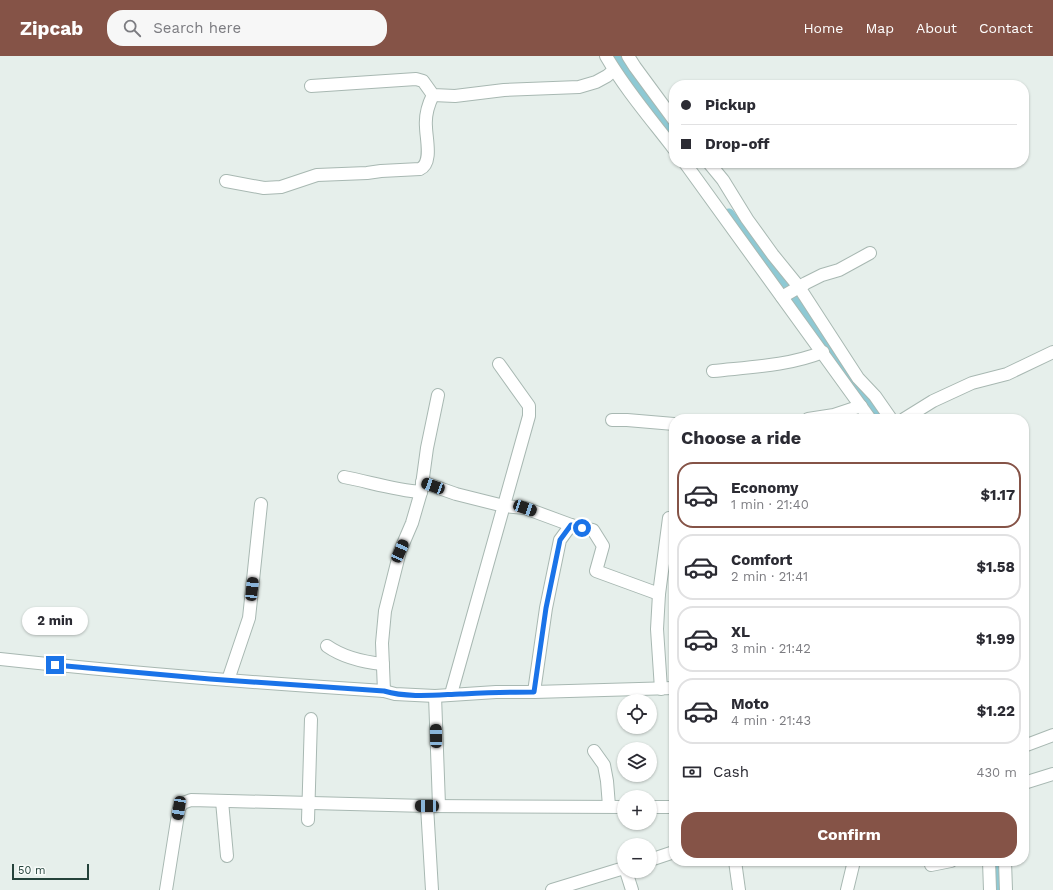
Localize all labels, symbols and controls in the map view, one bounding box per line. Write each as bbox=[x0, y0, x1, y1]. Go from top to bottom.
search box bbox=[107, 10, 387, 46]
text: Zipcab bbox=[20, 17, 83, 40]
icon: search bbox=[121, 17, 143, 39]
text: Search here bbox=[153, 19, 241, 37]
text: Home bbox=[803, 20, 843, 36]
text: Map bbox=[865, 20, 894, 36]
text: About bbox=[916, 20, 957, 36]
text: Contact bbox=[979, 20, 1033, 36]
text: Pickup bbox=[705, 96, 756, 114]
text: Drop-off bbox=[705, 135, 770, 153]
text: Choose a ride bbox=[681, 427, 801, 448]
car bbox=[420, 476, 446, 496]
icon: car bbox=[683, 477, 719, 513]
text: Economy bbox=[731, 479, 798, 497]
text: $1.17 bbox=[981, 486, 1015, 504]
text: 1 min · 21:40 bbox=[731, 497, 809, 512]
car bbox=[512, 498, 538, 518]
route start bbox=[573, 519, 591, 537]
car bbox=[390, 538, 410, 564]
icon: car bbox=[683, 549, 719, 585]
text: Comfort bbox=[731, 551, 792, 569]
text: $1.58 bbox=[976, 558, 1015, 576]
text: 2 min · 21:41 bbox=[731, 569, 808, 584]
car bbox=[245, 576, 259, 602]
callout: 2 min bbox=[22, 607, 88, 635]
text: 2 min bbox=[37, 613, 73, 628]
icon: car bbox=[683, 621, 719, 657]
text: XL bbox=[731, 623, 750, 641]
text: $1.99 bbox=[976, 630, 1015, 648]
text: 3 min · 21:42 bbox=[731, 641, 811, 656]
route end bbox=[46, 656, 64, 674]
icon: car bbox=[683, 693, 719, 729]
map controls bbox=[617, 694, 657, 878]
button: locate bbox=[617, 694, 657, 734]
text: Moto bbox=[731, 695, 769, 713]
text: $1.22 bbox=[977, 702, 1015, 720]
text: 4 min · 21:43 bbox=[731, 713, 811, 728]
car bbox=[430, 724, 442, 748]
button: layers bbox=[617, 742, 657, 782]
icon: cash bbox=[681, 761, 703, 783]
text: Cash bbox=[713, 763, 749, 781]
text: 430 m bbox=[977, 765, 1017, 780]
button: + bbox=[617, 790, 657, 830]
car bbox=[171, 795, 187, 821]
car bbox=[415, 800, 439, 812]
button: Confirm bbox=[681, 812, 1017, 858]
button: − bbox=[617, 838, 657, 878]
scale bar bbox=[12, 862, 89, 881]
text: 50 m bbox=[18, 864, 45, 877]

